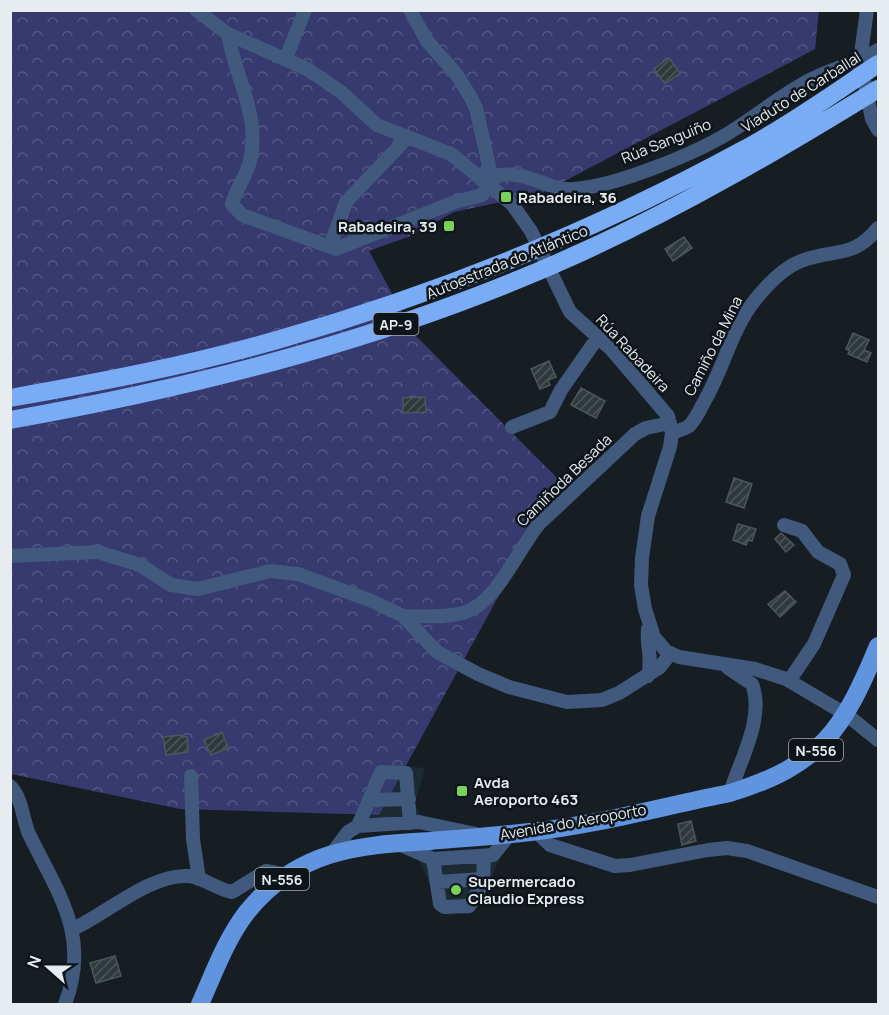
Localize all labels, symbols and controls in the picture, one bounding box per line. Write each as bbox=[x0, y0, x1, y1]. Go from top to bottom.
street label: Viaduto de Carballal bbox=[737, 47, 865, 137]
street label: Rúa Sanguiño bbox=[618, 113, 714, 169]
place label: Rabadeira, 36 bbox=[518, 187, 617, 208]
marker: Rabadeira, 36 bbox=[499, 190, 513, 204]
place label: Rabadeira, 39 bbox=[338, 216, 437, 237]
marker: Rabadeira, 39 bbox=[442, 219, 456, 233]
street label: Autoestrada do Atlántico bbox=[423, 220, 591, 304]
street label: Camiño da Mina bbox=[679, 292, 747, 400]
street label: Rúa Rabadeira bbox=[591, 310, 675, 396]
road number: AP-9 bbox=[374, 313, 418, 335]
street label: Camiñoda Besada bbox=[512, 429, 616, 531]
road number: N-556 bbox=[789, 739, 843, 761]
place label: Avda Aeroporto 463 bbox=[474, 772, 578, 810]
marker: Avda Aeroporto 463 bbox=[455, 784, 469, 798]
street label: Avenida do Aeroporto bbox=[498, 799, 648, 845]
road number: N-556 bbox=[255, 868, 309, 890]
place label: Supermercado Claudio Express bbox=[468, 871, 584, 909]
marker: Supermercado Claudio Express bbox=[449, 883, 463, 897]
north arrow bbox=[18, 937, 78, 997]
text: N bbox=[22, 952, 46, 971]

